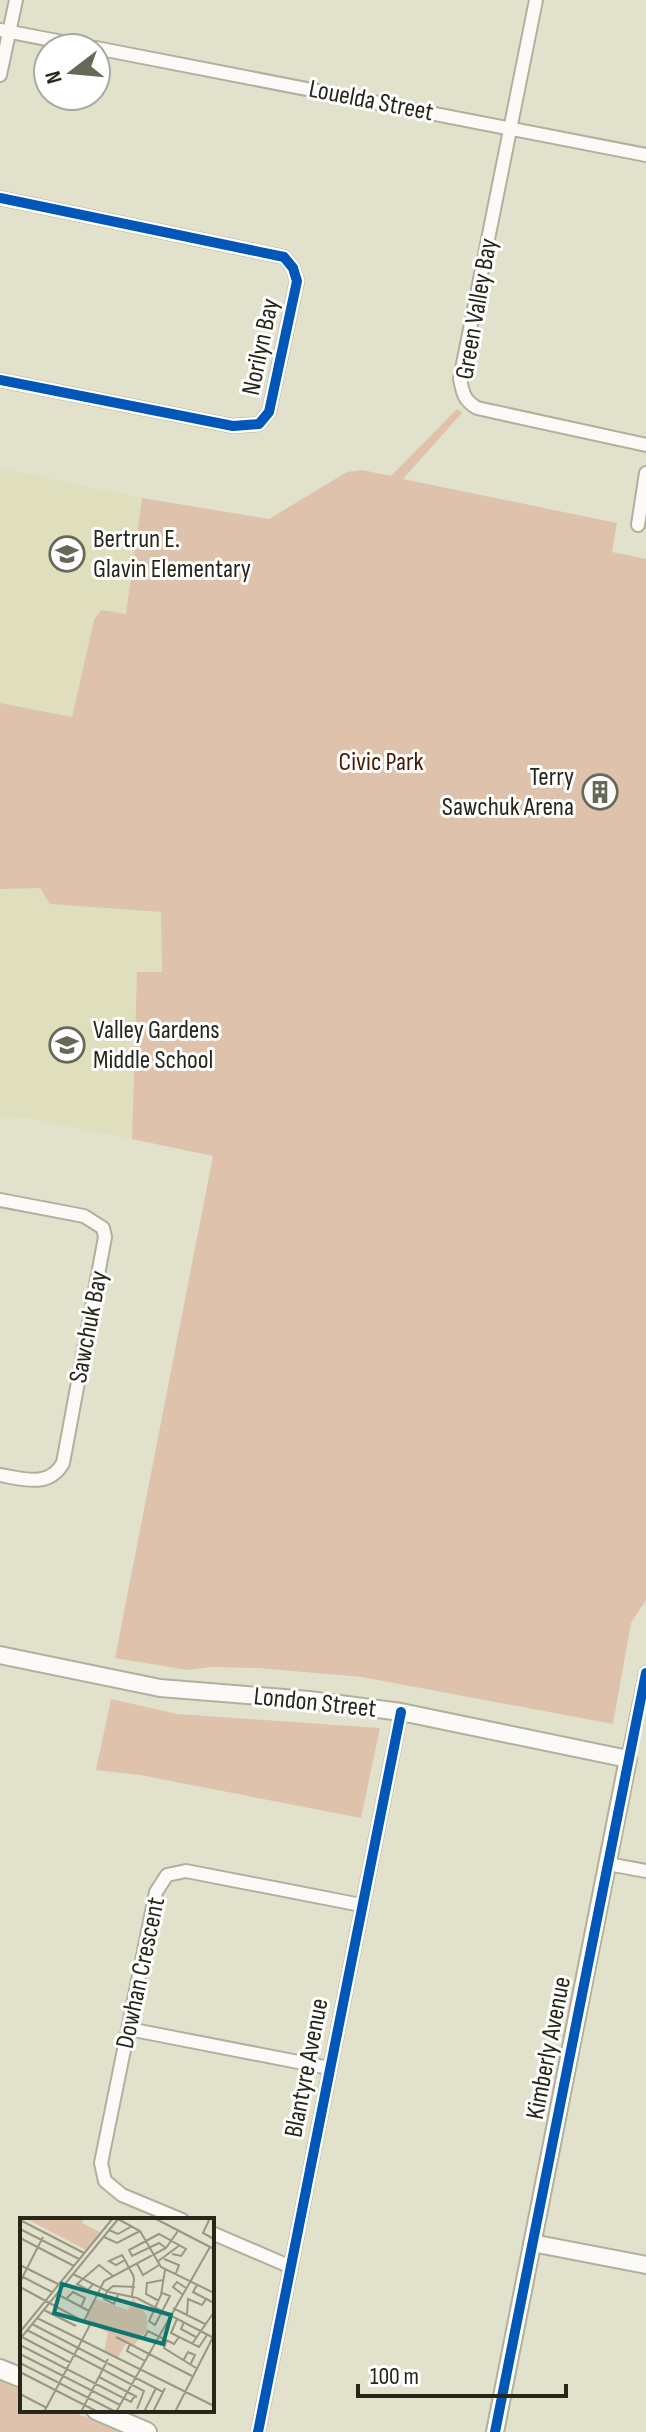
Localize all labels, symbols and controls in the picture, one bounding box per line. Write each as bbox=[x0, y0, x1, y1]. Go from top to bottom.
north arrow bbox=[32, 32, 112, 112]
text: N bbox=[40, 68, 69, 86]
street label: Louelda Street bbox=[306, 74, 436, 128]
street label: Green Valley Bay bbox=[449, 236, 505, 382]
street label: Norilyn Bay bbox=[236, 296, 286, 398]
place label: Bertrun E. Glavin Elementary bbox=[93, 524, 251, 585]
school or university icon: Bertrun E. Glavin Elementary bbox=[48, 535, 86, 573]
park label: Civic Park bbox=[339, 747, 424, 778]
place label: Terry Sawchuk Arena bbox=[442, 762, 574, 823]
building icon: Terry Sawchuk Arena bbox=[581, 773, 619, 811]
place label: Valley Gardens Middle School bbox=[93, 1015, 220, 1076]
school or university icon: Valley Gardens Middle School bbox=[48, 1026, 86, 1064]
street label: Sawchuk Bay bbox=[63, 1268, 115, 1386]
street label: London Street bbox=[252, 1681, 378, 1725]
street label: Dowhan Crescent bbox=[110, 1894, 172, 2051]
street label: Kimberly Avenue bbox=[520, 1974, 578, 2122]
street label: Blantyre Avenue bbox=[278, 1996, 336, 2140]
inset map bbox=[20, 2218, 214, 2412]
scale bar bbox=[358, 2348, 566, 2398]
text: 100 m bbox=[370, 2362, 419, 2391]

